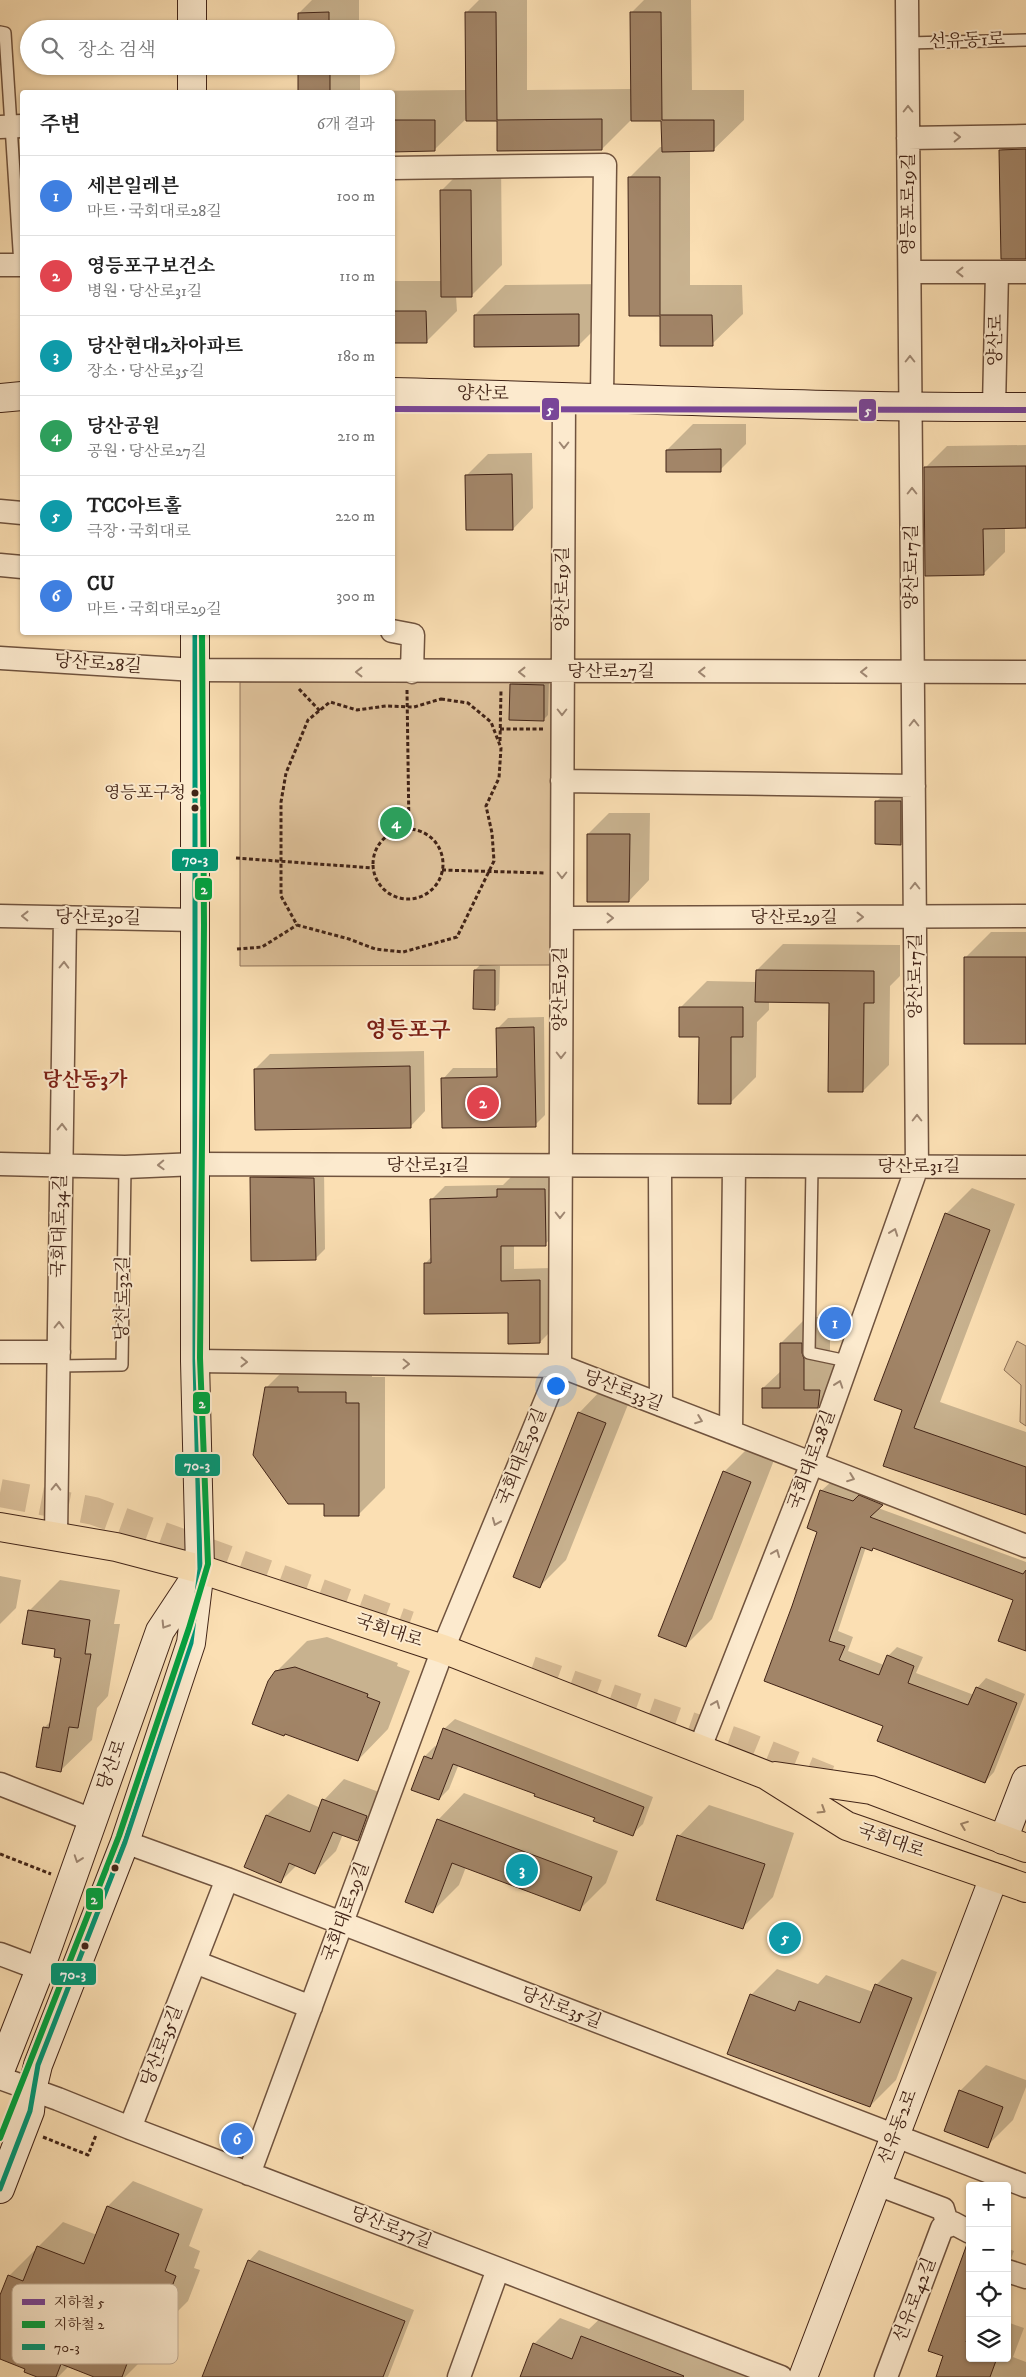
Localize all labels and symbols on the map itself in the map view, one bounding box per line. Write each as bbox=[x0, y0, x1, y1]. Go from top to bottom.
street label: 선유동1로 bbox=[929, 29, 1005, 53]
one-way arrow bbox=[903, 105, 913, 112]
one-way arrow bbox=[954, 132, 961, 142]
street label: 영등포로19길 bbox=[898, 153, 920, 255]
one-way arrow bbox=[956, 267, 964, 277]
street label: 양산로 bbox=[985, 314, 1007, 366]
one-way arrow bbox=[905, 355, 915, 362]
street label: 양산로 bbox=[457, 383, 509, 405]
line badge: 5 bbox=[541, 397, 560, 421]
line badge: 5 bbox=[858, 398, 877, 422]
text: 5 bbox=[546, 401, 554, 419]
text: 5 bbox=[864, 402, 872, 420]
one-way arrow bbox=[559, 441, 569, 449]
one-way arrow bbox=[906, 486, 917, 494]
street label: 양산로17길 bbox=[901, 524, 923, 610]
street label: 양산로19길 bbox=[552, 546, 574, 632]
street label: 당산로28길 bbox=[54, 650, 142, 678]
street label: 당산로27길 bbox=[567, 661, 655, 683]
one-way arrow bbox=[355, 666, 363, 677]
one-way arrow bbox=[518, 667, 526, 677]
one-way arrow bbox=[698, 667, 706, 677]
one-way arrow bbox=[860, 667, 868, 677]
one-way arrow bbox=[557, 708, 567, 716]
one-way arrow bbox=[908, 719, 919, 727]
place label: 영등포구청 bbox=[104, 782, 186, 804]
marker: 영등포구청 bbox=[190, 788, 200, 798]
unlabelled marker bbox=[190, 803, 200, 813]
pin: 4 bbox=[380, 804, 412, 842]
line badge: 70-3 bbox=[171, 848, 219, 872]
text: 70-3 bbox=[182, 851, 208, 869]
one-way arrow bbox=[557, 871, 567, 879]
line badge: 2 bbox=[194, 877, 213, 901]
text: 2 bbox=[201, 881, 209, 899]
one-way arrow bbox=[910, 881, 920, 889]
street label: 당산로30길 bbox=[55, 906, 141, 930]
street label: 당산로29길 bbox=[750, 907, 838, 929]
one-way arrow bbox=[21, 911, 28, 921]
one-way arrow bbox=[857, 912, 865, 922]
one-way arrow bbox=[607, 913, 615, 923]
street label: 양산로17길 bbox=[905, 933, 927, 1019]
street label: 양산로19길 bbox=[550, 946, 572, 1032]
one-way arrow bbox=[59, 961, 69, 968]
district label: 영등포구 bbox=[365, 1017, 451, 1044]
one-way arrow bbox=[556, 1051, 566, 1059]
district label: 당산동3가 bbox=[43, 1068, 128, 1093]
pin: 2 bbox=[467, 1084, 499, 1122]
one-way arrow bbox=[912, 1114, 922, 1122]
one-way arrow bbox=[57, 1123, 67, 1131]
street label: 당산로31길 bbox=[387, 1155, 469, 1177]
street label: 당산로31길 bbox=[878, 1156, 960, 1178]
one-way arrow bbox=[156, 1160, 164, 1171]
street label: 국회대로34길 bbox=[48, 1174, 72, 1278]
one-way arrow bbox=[555, 1212, 565, 1219]
one-way arrow bbox=[888, 1228, 898, 1236]
street label: 당산로32길 bbox=[111, 1255, 135, 1341]
pin: 1 bbox=[819, 1304, 851, 1342]
one-way arrow bbox=[54, 1321, 64, 1328]
one-way arrow bbox=[240, 1357, 248, 1367]
one-way arrow bbox=[403, 1359, 411, 1369]
street label: 당산로33길 bbox=[580, 1366, 666, 1416]
your location bbox=[543, 1373, 569, 1399]
one-way arrow bbox=[833, 1381, 843, 1389]
line badge: 2 bbox=[192, 1391, 211, 1415]
text: 2 bbox=[199, 1395, 207, 1413]
street label: 국회대로30길 bbox=[492, 1405, 552, 1509]
street label: 국회대로28길 bbox=[784, 1407, 840, 1513]
one-way arrow bbox=[694, 1414, 703, 1424]
line badge: 70-3 bbox=[174, 1453, 221, 1477]
text: 70-3 bbox=[184, 1457, 210, 1475]
one-way arrow bbox=[846, 1473, 854, 1483]
one-way arrow bbox=[51, 1483, 62, 1491]
one-way arrow bbox=[491, 1517, 502, 1526]
one-way arrow bbox=[770, 1549, 780, 1558]
street label: 국회대로 bbox=[353, 1610, 425, 1652]
one-way arrow bbox=[161, 1619, 171, 1628]
one-way arrow bbox=[710, 1700, 721, 1709]
street label: 당산로 bbox=[93, 1737, 131, 1793]
one-way arrow bbox=[817, 1804, 826, 1814]
street label: 국회대로 bbox=[855, 1819, 927, 1863]
one-way arrow bbox=[960, 1821, 969, 1831]
pin: 3 bbox=[506, 1851, 538, 1889]
one-way arrow bbox=[74, 1854, 84, 1863]
street label: 국회대로29길 bbox=[318, 1859, 374, 1965]
unlabelled marker bbox=[110, 1863, 120, 1873]
line badge: 2 bbox=[85, 1887, 104, 1911]
text: 2 bbox=[91, 1891, 99, 1909]
pin: 5 bbox=[769, 1919, 801, 1957]
unlabelled marker bbox=[80, 1941, 90, 1951]
line badge: 70-3 bbox=[50, 1962, 97, 1986]
text: 70-3 bbox=[60, 1966, 86, 1984]
street label: 당산로35길 bbox=[517, 1982, 605, 2034]
street label: 당산로35길 bbox=[136, 2002, 188, 2090]
street label: 선유동2로 bbox=[874, 2086, 922, 2168]
pin: 6 bbox=[221, 2120, 253, 2158]
street label: 당산로37길 bbox=[347, 2202, 435, 2254]
street label: 선유로42길 bbox=[889, 2255, 941, 2345]
legend bbox=[12, 2284, 178, 2364]
text: 지하철 5 bbox=[54, 2294, 105, 2312]
text: 지하철 2 bbox=[54, 2316, 105, 2334]
text: 70-3 bbox=[54, 2339, 80, 2357]

